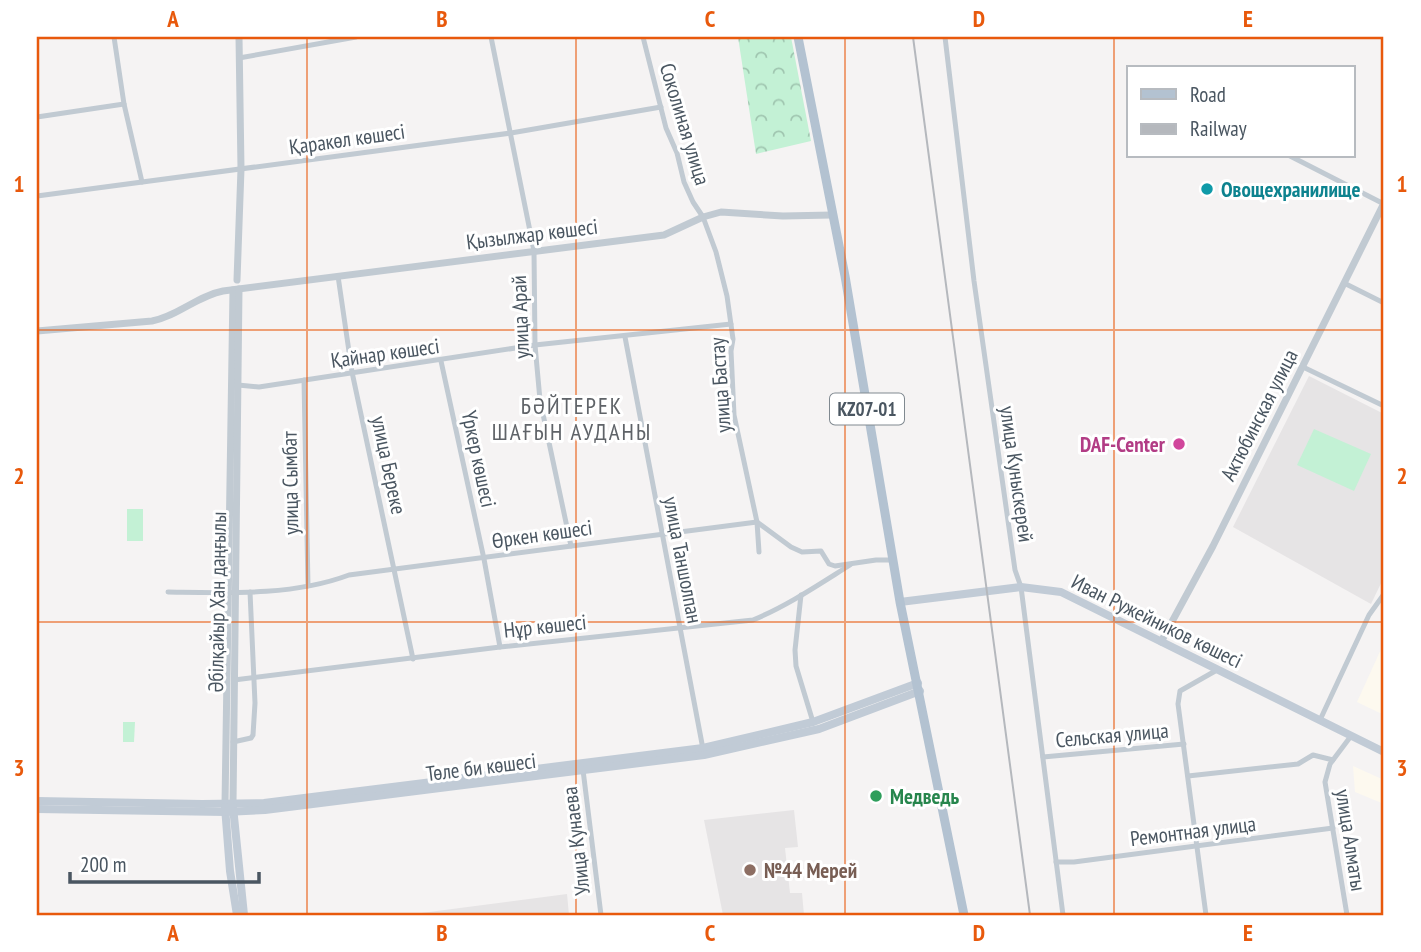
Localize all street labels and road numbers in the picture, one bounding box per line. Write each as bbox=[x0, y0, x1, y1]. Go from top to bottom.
street label: Соколиная улица bbox=[654, 60, 716, 188]
street label: Қаракөл көшесі bbox=[287, 118, 407, 160]
street label: Қызылжар көшесі bbox=[465, 213, 599, 255]
street label: улица Арай bbox=[505, 275, 535, 359]
street label: Қайнар көшесі bbox=[329, 332, 441, 374]
street label: улица Бастау bbox=[703, 336, 737, 434]
street label: Актюбинская улица bbox=[1214, 345, 1304, 485]
road number: KZ07-01 bbox=[830, 394, 904, 424]
street label: улица Куныскерей bbox=[994, 404, 1040, 544]
street label: Үркер көшесі bbox=[456, 408, 502, 510]
street label: улица Береке bbox=[365, 413, 413, 517]
street label: улица Сымбат bbox=[276, 431, 304, 535]
street label: улица Таншолпан bbox=[657, 494, 709, 626]
street label: Әбілқайыр Хан даңғылы bbox=[202, 511, 232, 693]
street label: Өркен көшесі bbox=[490, 514, 594, 554]
street label: Иван Ружейников көшесі bbox=[1067, 568, 1247, 674]
street label: Нұр көшесі bbox=[502, 608, 588, 644]
street label: Сельская улица bbox=[1054, 717, 1170, 753]
street label: Төле би көшесі bbox=[424, 747, 538, 787]
street label: Улица Кунаева bbox=[556, 785, 596, 897]
street label: улица Алматы bbox=[1330, 787, 1372, 893]
street label: Ремонтная улица bbox=[1129, 810, 1257, 852]

